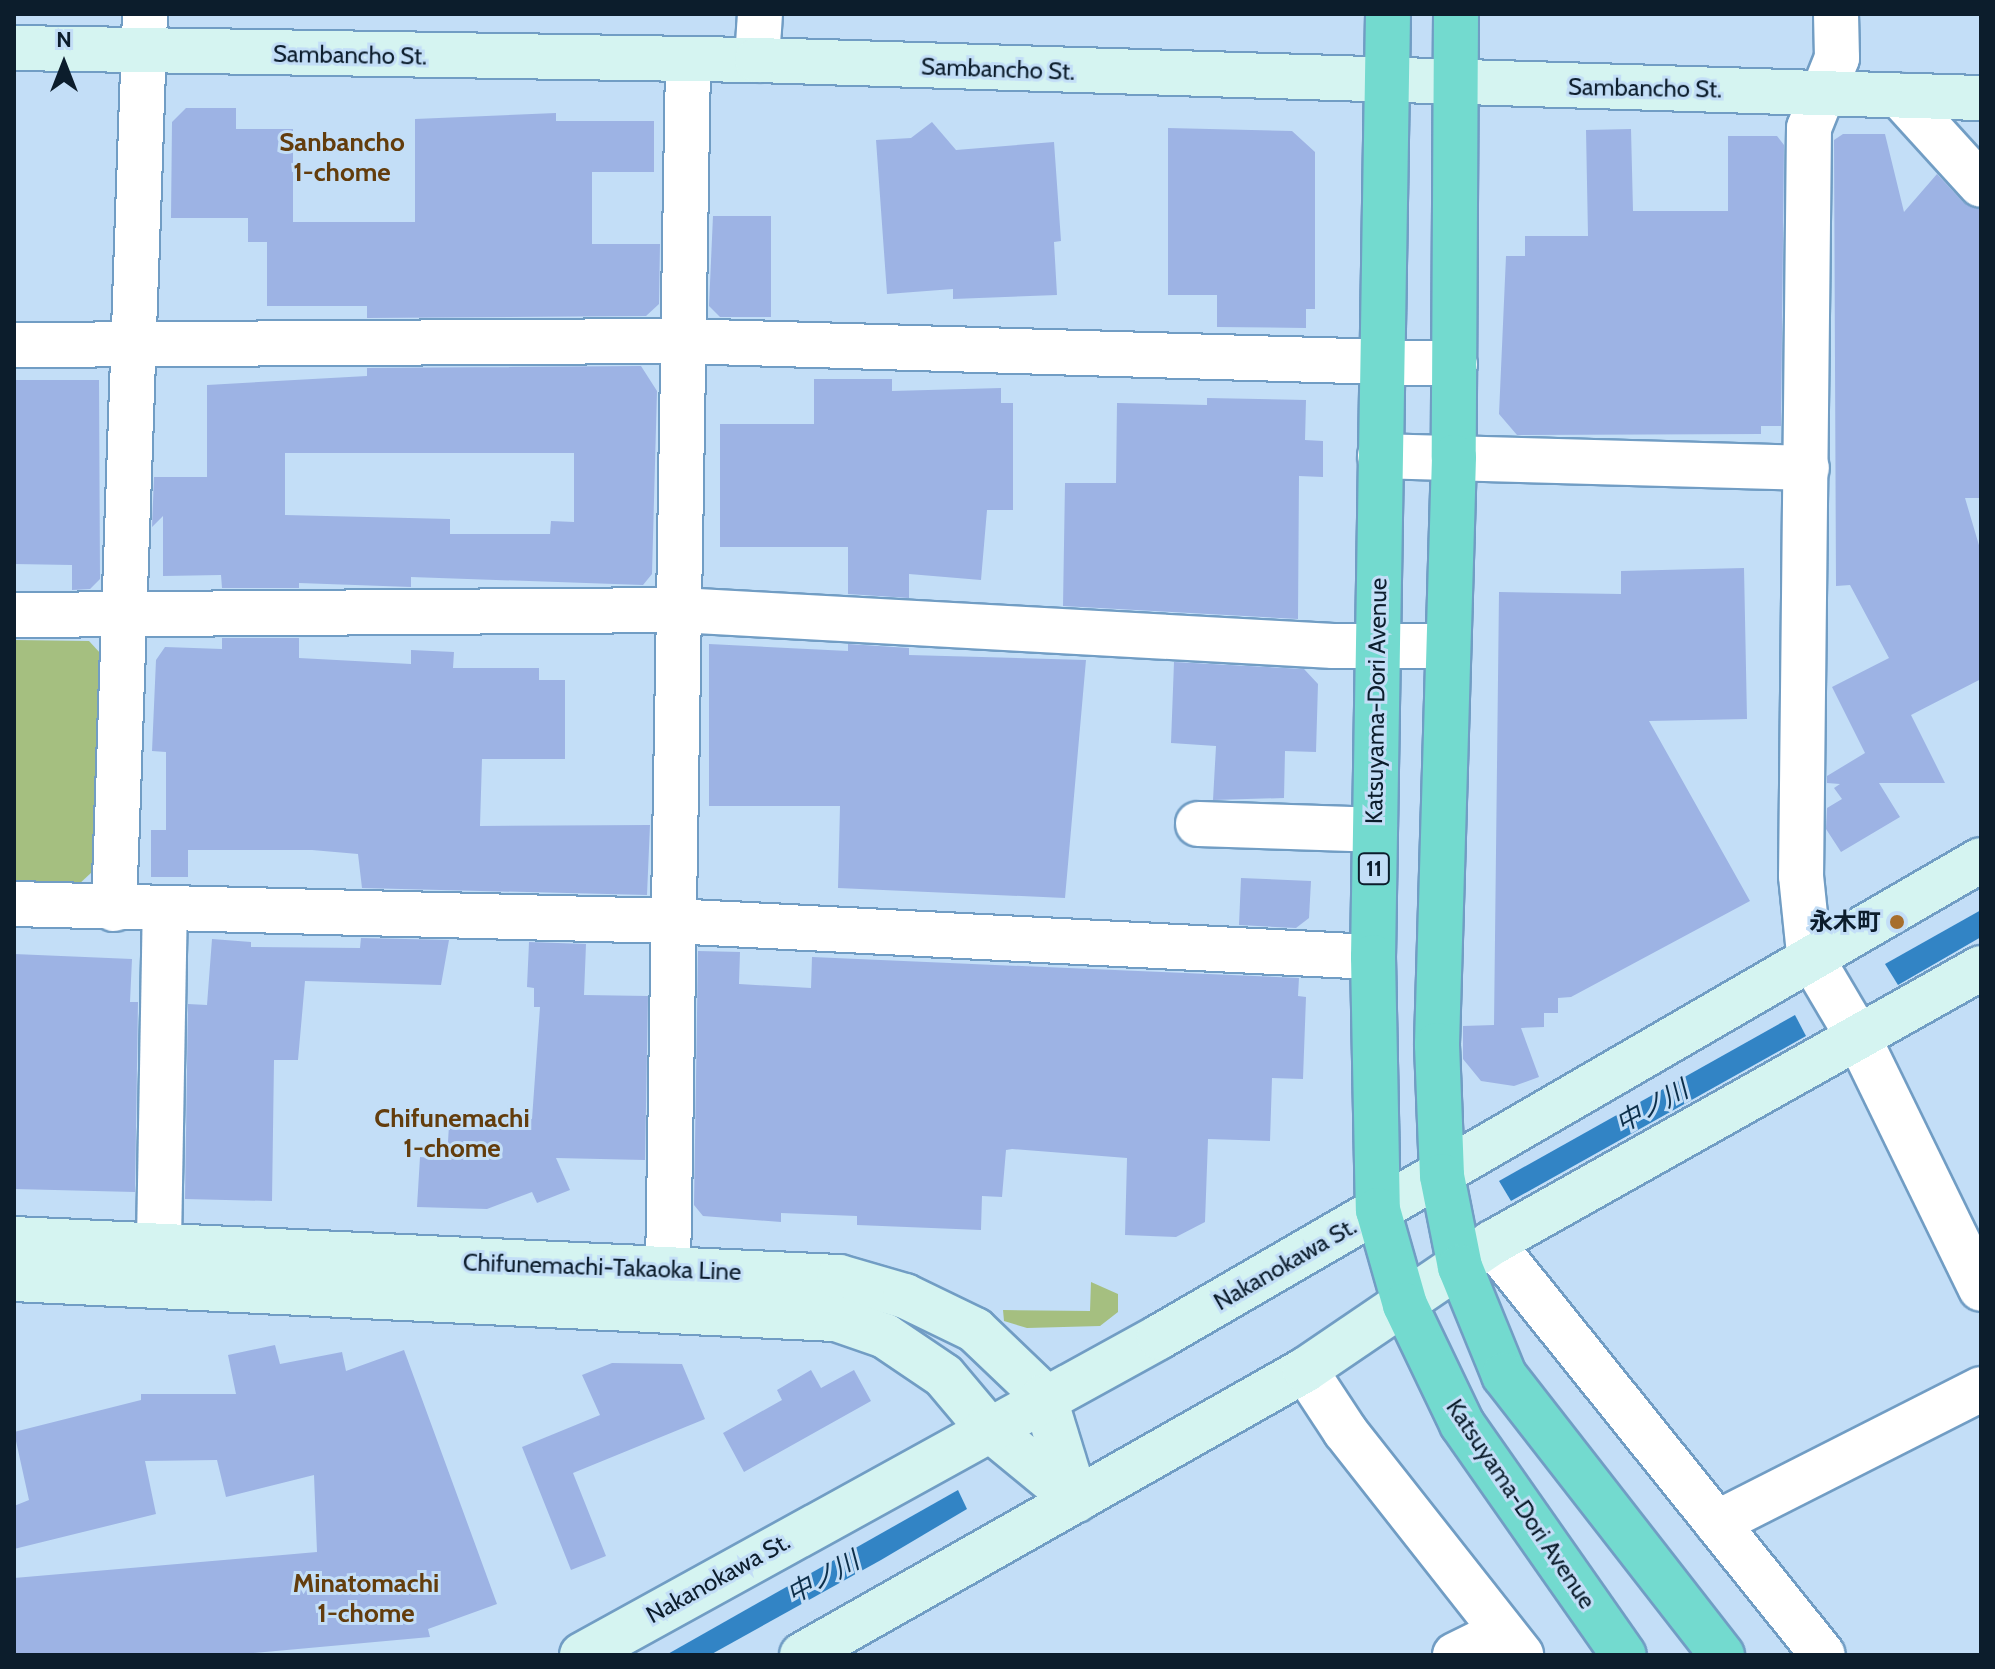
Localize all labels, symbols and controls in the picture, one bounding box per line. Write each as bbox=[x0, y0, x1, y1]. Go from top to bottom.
north arrow bbox=[24, 24, 104, 104]
text: N bbox=[56, 26, 72, 53]
street label: Sambancho St. bbox=[273, 39, 427, 71]
street label: Sambancho St. bbox=[921, 52, 1075, 86]
street label: Sambancho St. bbox=[1568, 72, 1722, 104]
district label: Sanbancho 1-chome bbox=[279, 127, 405, 188]
street label: Katsuyama-Dori Avenue bbox=[1359, 578, 1393, 824]
road number: 11 bbox=[1356, 851, 1392, 887]
place label: 永木町 bbox=[1809, 908, 1881, 936]
marker: 永木町 bbox=[1888, 913, 1906, 931]
water label: 中ノ川 bbox=[1610, 1074, 1694, 1140]
district label: Chifunemachi 1-chome bbox=[374, 1103, 530, 1164]
street label: Nakanokawa St. bbox=[1209, 1212, 1361, 1316]
street label: Chifunemachi-Takaoka Line bbox=[462, 1248, 742, 1286]
street label: Katsuyama-Dori Avenue bbox=[1440, 1394, 1602, 1614]
street label: Nakanokawa St. bbox=[641, 1527, 795, 1629]
water label: 中ノ川 bbox=[781, 1545, 865, 1611]
district label: Minatomachi 1-chome bbox=[293, 1568, 439, 1630]

